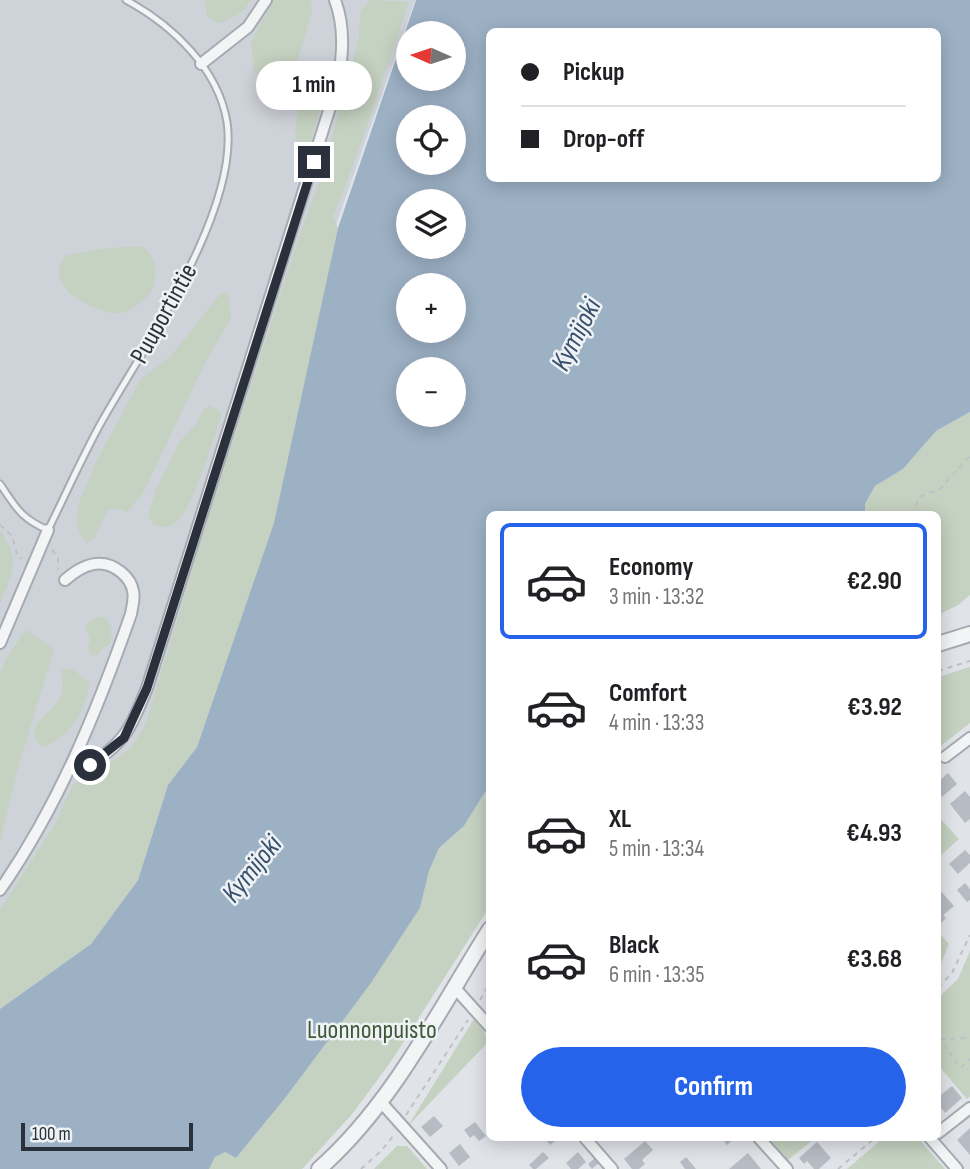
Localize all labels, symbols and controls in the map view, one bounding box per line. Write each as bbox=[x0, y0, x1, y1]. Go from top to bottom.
north arrow bbox=[396, 21, 466, 91]
map controls bbox=[396, 21, 466, 427]
text: Pickup bbox=[563, 57, 625, 88]
callout: 1 min bbox=[256, 60, 372, 110]
text: 1 min bbox=[293, 71, 335, 99]
button: locate bbox=[396, 105, 466, 175]
text: Drop-off bbox=[563, 124, 644, 155]
route end bbox=[298, 146, 330, 178]
button: layers bbox=[396, 189, 466, 259]
street label: Puuportintie bbox=[124, 258, 204, 369]
button: + bbox=[396, 273, 466, 343]
water label: Kymijoki bbox=[544, 292, 609, 376]
button: − bbox=[396, 357, 466, 427]
icon: car bbox=[525, 550, 588, 613]
text: Economy bbox=[609, 552, 693, 583]
text: €2.90 bbox=[847, 566, 902, 597]
text: 3 min · 13:32 bbox=[609, 583, 704, 611]
icon: car bbox=[525, 676, 588, 739]
text: Comfort bbox=[609, 678, 687, 709]
text: €3.92 bbox=[847, 692, 902, 723]
text: 4 min · 13:33 bbox=[609, 709, 704, 737]
route start bbox=[74, 749, 106, 781]
icon: car bbox=[525, 802, 588, 865]
text: XL bbox=[609, 804, 631, 835]
text: €4.93 bbox=[846, 818, 902, 849]
water label: Kymijoki bbox=[215, 828, 290, 909]
text: 5 min · 13:34 bbox=[609, 835, 704, 863]
icon: car bbox=[525, 928, 588, 991]
text: Black bbox=[609, 930, 659, 961]
text: €3.68 bbox=[847, 944, 902, 975]
text: 6 min · 13:35 bbox=[609, 961, 704, 989]
park label: Luonnonpuisto bbox=[307, 1015, 437, 1046]
button: Confirm bbox=[521, 1047, 906, 1127]
scale bar bbox=[21, 1120, 192, 1152]
text: 100 m bbox=[32, 1123, 71, 1146]

